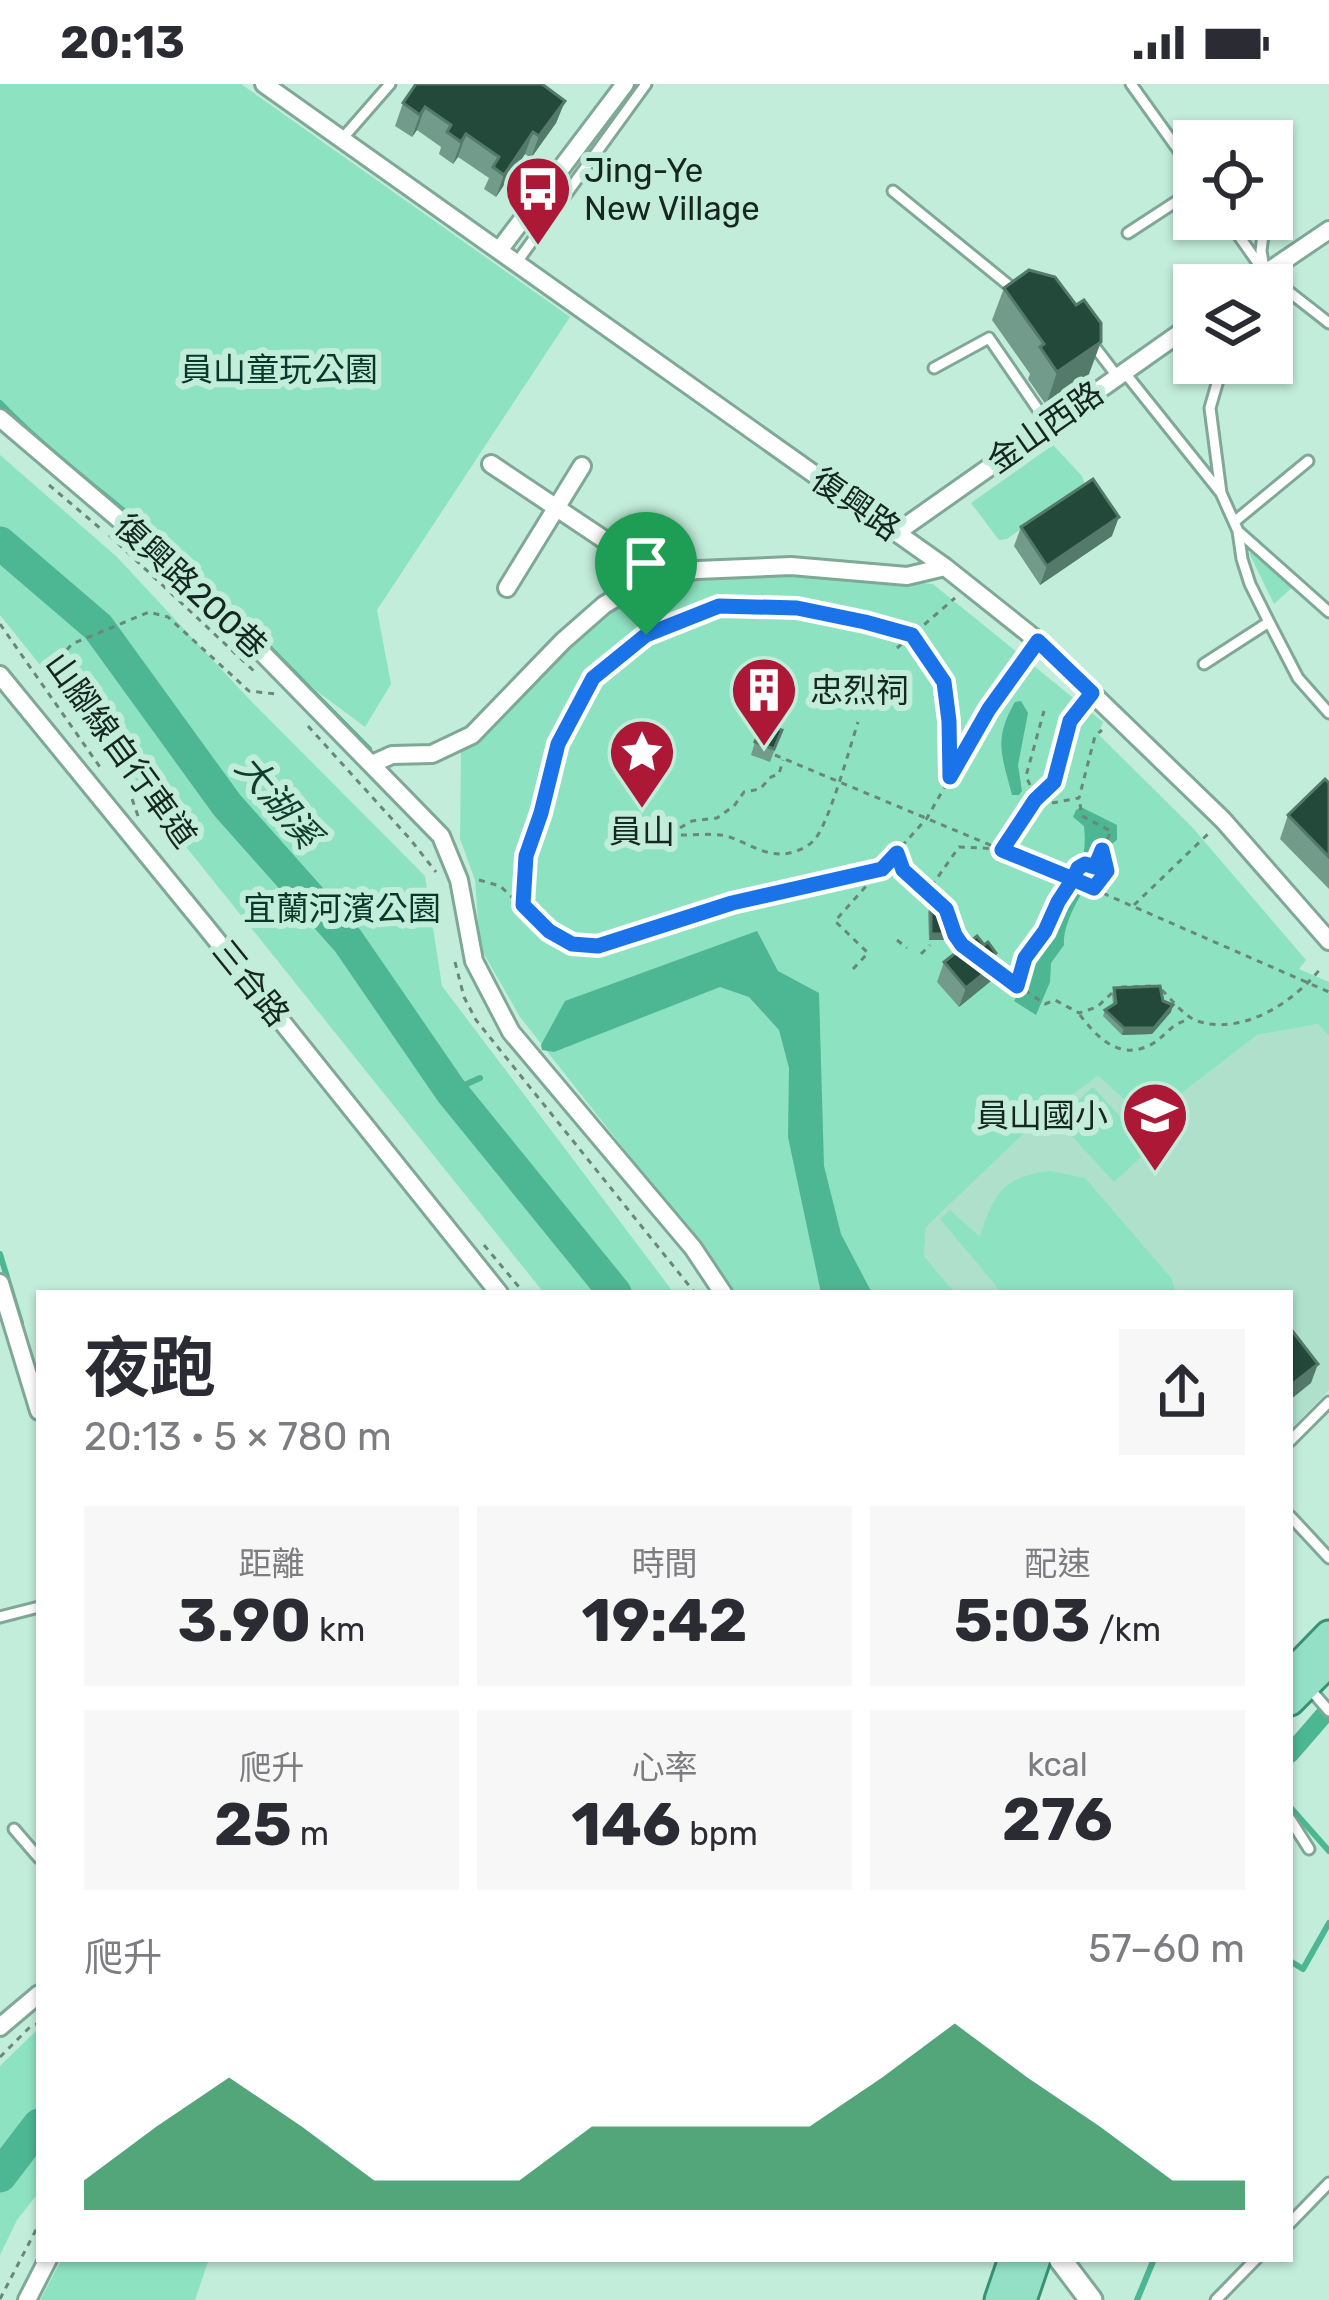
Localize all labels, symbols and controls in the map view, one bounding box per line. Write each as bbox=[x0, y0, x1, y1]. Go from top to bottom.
text: 20:13 bbox=[60, 16, 185, 69]
map controls bbox=[1173, 120, 1293, 384]
button: locate bbox=[1173, 120, 1293, 240]
place label: Jing-Ye New Village bbox=[584, 151, 760, 228]
bus stop icon: Jing-Ye New Village bbox=[503, 154, 573, 248]
button: layers bbox=[1173, 264, 1293, 384]
park label: 員山童玩公園 bbox=[180, 350, 378, 389]
street label: 金山西路 bbox=[980, 373, 1110, 481]
street label: 復興路 bbox=[804, 460, 908, 548]
street label: 復興路200巷 bbox=[107, 506, 275, 666]
pin bbox=[595, 512, 697, 635]
icon: arrive bbox=[613, 530, 679, 596]
street label: 山腳線自行車道 bbox=[37, 645, 205, 855]
building icon: 忠烈祠 bbox=[729, 655, 799, 749]
place label: 忠烈祠 bbox=[810, 671, 909, 710]
place icon: 員山 bbox=[607, 717, 677, 811]
water label: 大湖溪 bbox=[227, 746, 332, 860]
place label: 員山 bbox=[609, 812, 675, 851]
park label: 宜蘭河濱公園 bbox=[243, 889, 441, 928]
street label: 三合路 bbox=[205, 932, 297, 1034]
school or university icon: 員山國小 bbox=[1120, 1080, 1190, 1174]
place label: 員山國小 bbox=[976, 1096, 1108, 1135]
text: 夜跑 bbox=[84, 1329, 216, 1408]
button: share bbox=[1119, 1329, 1245, 1455]
text: 20:13 · 5 × 780 m bbox=[84, 1414, 392, 1460]
text: 距離 bbox=[239, 1544, 305, 1583]
text: 時間 bbox=[632, 1544, 698, 1583]
text: 配速 bbox=[1025, 1544, 1091, 1583]
text: 3.90 bbox=[178, 1585, 311, 1656]
text: 19:42 bbox=[582, 1585, 747, 1656]
text: 5:03 bbox=[954, 1585, 1091, 1656]
text: km bbox=[311, 1610, 365, 1649]
text: /km bbox=[1091, 1610, 1161, 1649]
text: kcal bbox=[1027, 1745, 1088, 1784]
text: 爬升 bbox=[239, 1748, 305, 1787]
text: 心率 bbox=[632, 1748, 698, 1787]
text: 276 bbox=[1002, 1784, 1113, 1855]
text: 25 bbox=[214, 1789, 292, 1860]
text: 146 bbox=[571, 1789, 681, 1860]
text: m bbox=[292, 1814, 329, 1853]
text: bpm bbox=[681, 1814, 758, 1853]
text: 57–60 m bbox=[1088, 1926, 1245, 1972]
text: 爬升 bbox=[84, 1935, 162, 1981]

